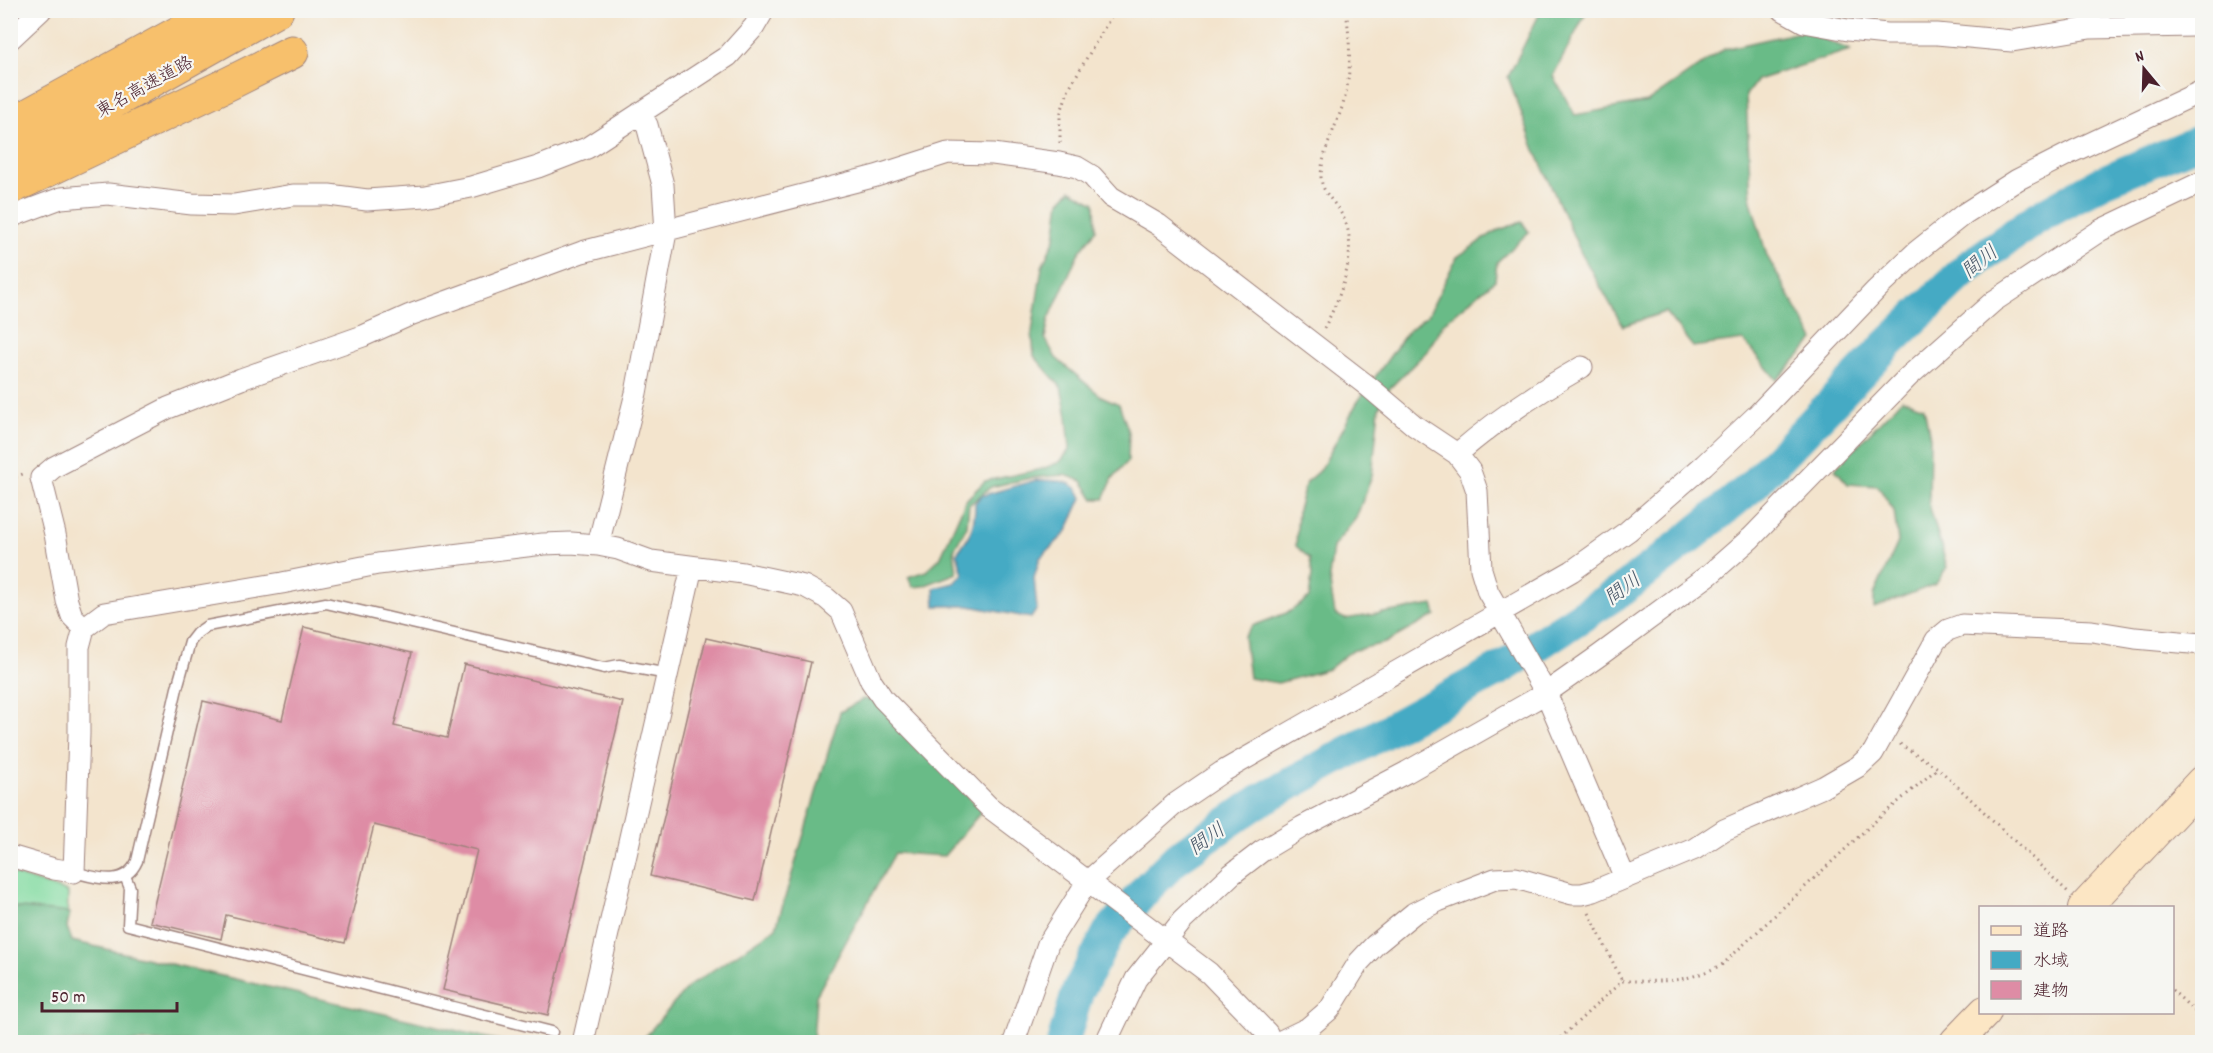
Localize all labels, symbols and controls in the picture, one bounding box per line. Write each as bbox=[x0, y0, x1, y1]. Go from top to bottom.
north arrow bbox=[2114, 39, 2174, 99]
text: N bbox=[2132, 45, 2148, 69]
street label: 東名高速道路 bbox=[92, 51, 199, 125]
water label: 間川 bbox=[1957, 240, 2005, 287]
water label: 間川 bbox=[1599, 567, 1648, 614]
water label: 間川 bbox=[1183, 818, 1232, 863]
legend bbox=[1979, 906, 2174, 1014]
text: 道路 bbox=[2033, 920, 2069, 945]
text: 水域 bbox=[2033, 950, 2069, 975]
scale bar bbox=[42, 975, 177, 1013]
text: 建物 bbox=[2033, 980, 2069, 1005]
text: 50 m bbox=[51, 986, 86, 1011]

